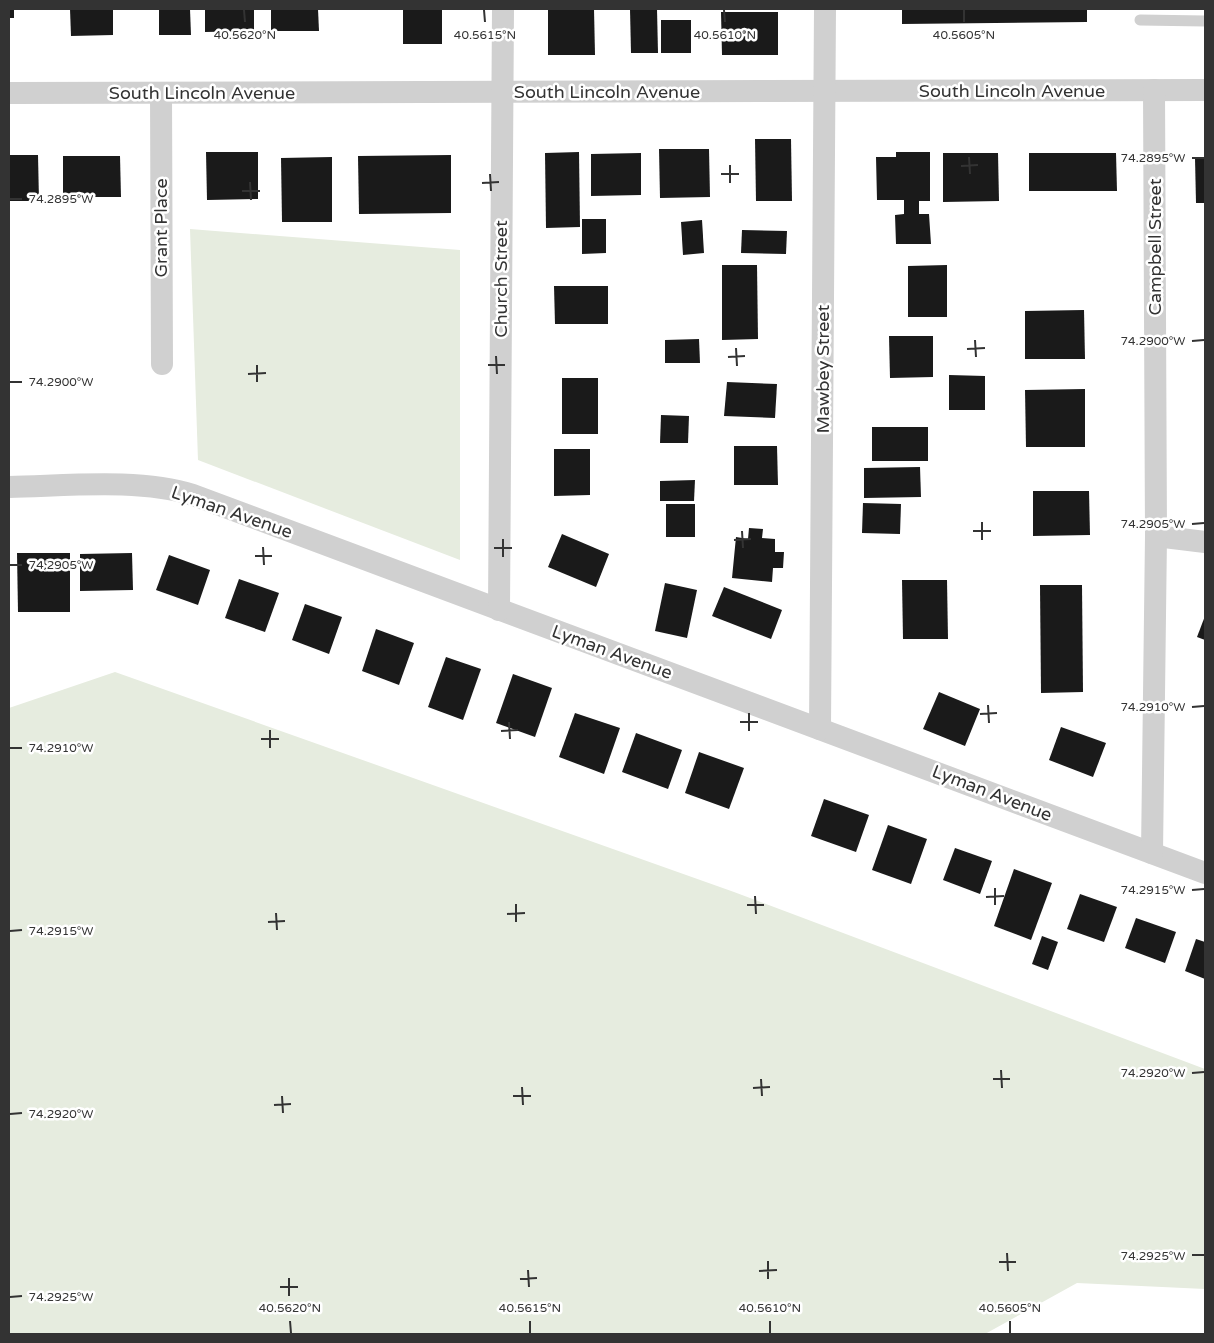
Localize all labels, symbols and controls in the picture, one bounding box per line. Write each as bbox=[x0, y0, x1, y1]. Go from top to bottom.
text: 40.5620°N bbox=[214, 28, 276, 42]
text: 40.5615°N bbox=[454, 28, 516, 42]
text: 40.5610°N bbox=[694, 28, 756, 42]
text: 40.5605°N bbox=[933, 28, 995, 42]
street label: South Lincoln Avenue bbox=[919, 80, 1105, 102]
street label: South Lincoln Avenue bbox=[514, 81, 700, 103]
street label: South Lincoln Avenue bbox=[109, 82, 295, 104]
text: 74.2895°W bbox=[1121, 151, 1185, 165]
street label: Grant Place bbox=[150, 178, 172, 278]
street label: Campbell Street bbox=[1144, 178, 1166, 316]
text: 74.2895°W bbox=[29, 192, 93, 206]
street label: Church Street bbox=[490, 220, 512, 338]
street label: Mawbey Street bbox=[812, 304, 834, 433]
text: 74.2900°W bbox=[1120, 334, 1186, 348]
text: 74.2900°W bbox=[28, 375, 94, 389]
street label: Lyman Avenue bbox=[168, 481, 296, 543]
text: 74.2905°W bbox=[1121, 517, 1185, 531]
text: 74.2905°W bbox=[29, 558, 93, 572]
street label: Lyman Avenue bbox=[549, 620, 675, 684]
text: 74.2910°W bbox=[1120, 700, 1186, 714]
text: 74.2910°W bbox=[28, 741, 94, 755]
street label: Lyman Avenue bbox=[929, 760, 1055, 826]
text: 74.2915°W bbox=[1121, 883, 1185, 897]
text: 74.2915°W bbox=[29, 924, 93, 938]
text: 74.2920°W bbox=[1120, 1066, 1186, 1080]
text: 74.2920°W bbox=[28, 1107, 94, 1121]
text: 74.2925°W bbox=[1121, 1249, 1185, 1263]
text: 74.2925°W bbox=[29, 1290, 93, 1304]
text: 40.5620°N bbox=[259, 1301, 321, 1315]
text: 40.5615°N bbox=[499, 1301, 561, 1315]
text: 40.5610°N bbox=[739, 1301, 801, 1315]
text: 40.5605°N bbox=[979, 1301, 1041, 1315]

